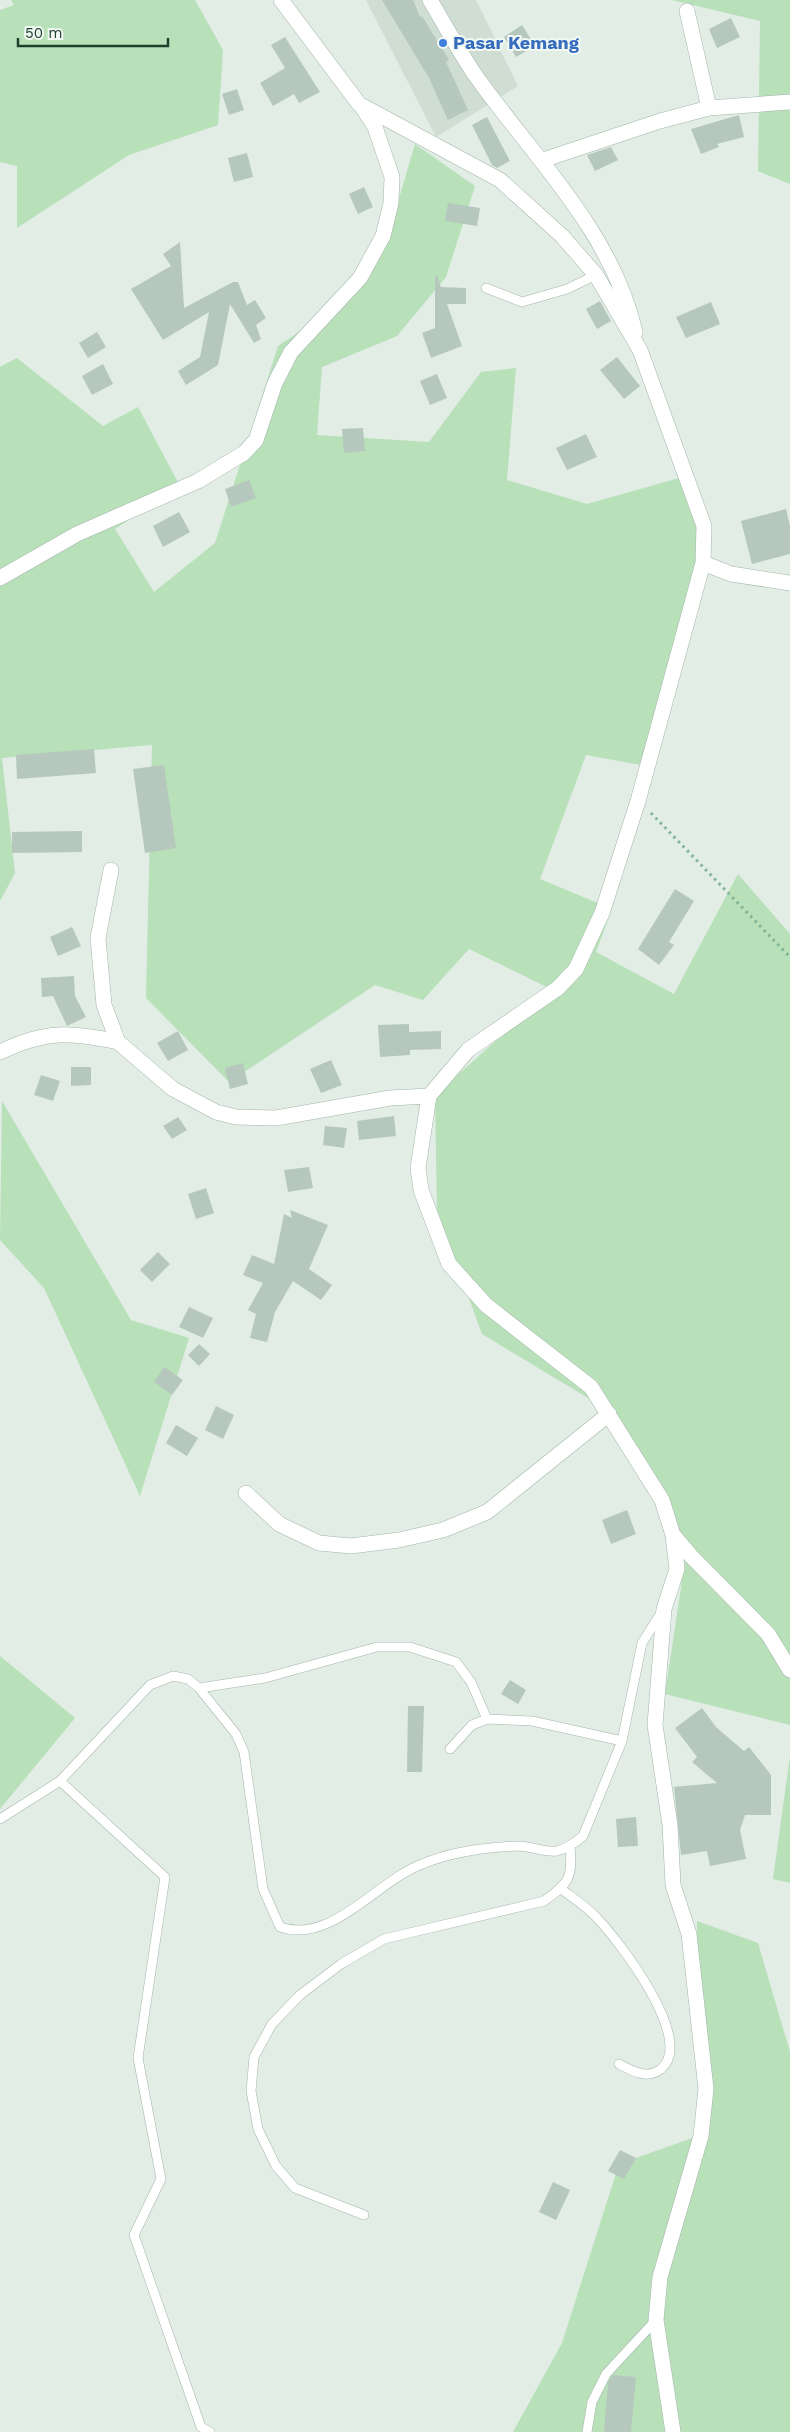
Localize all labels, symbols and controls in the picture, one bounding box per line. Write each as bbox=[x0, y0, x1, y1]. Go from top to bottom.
scale bar bbox=[18, 15, 168, 47]
text: 50 m bbox=[25, 24, 62, 42]
place label: Pasar Kemang bbox=[453, 32, 580, 53]
marker: Pasar Kemang bbox=[437, 37, 449, 49]

